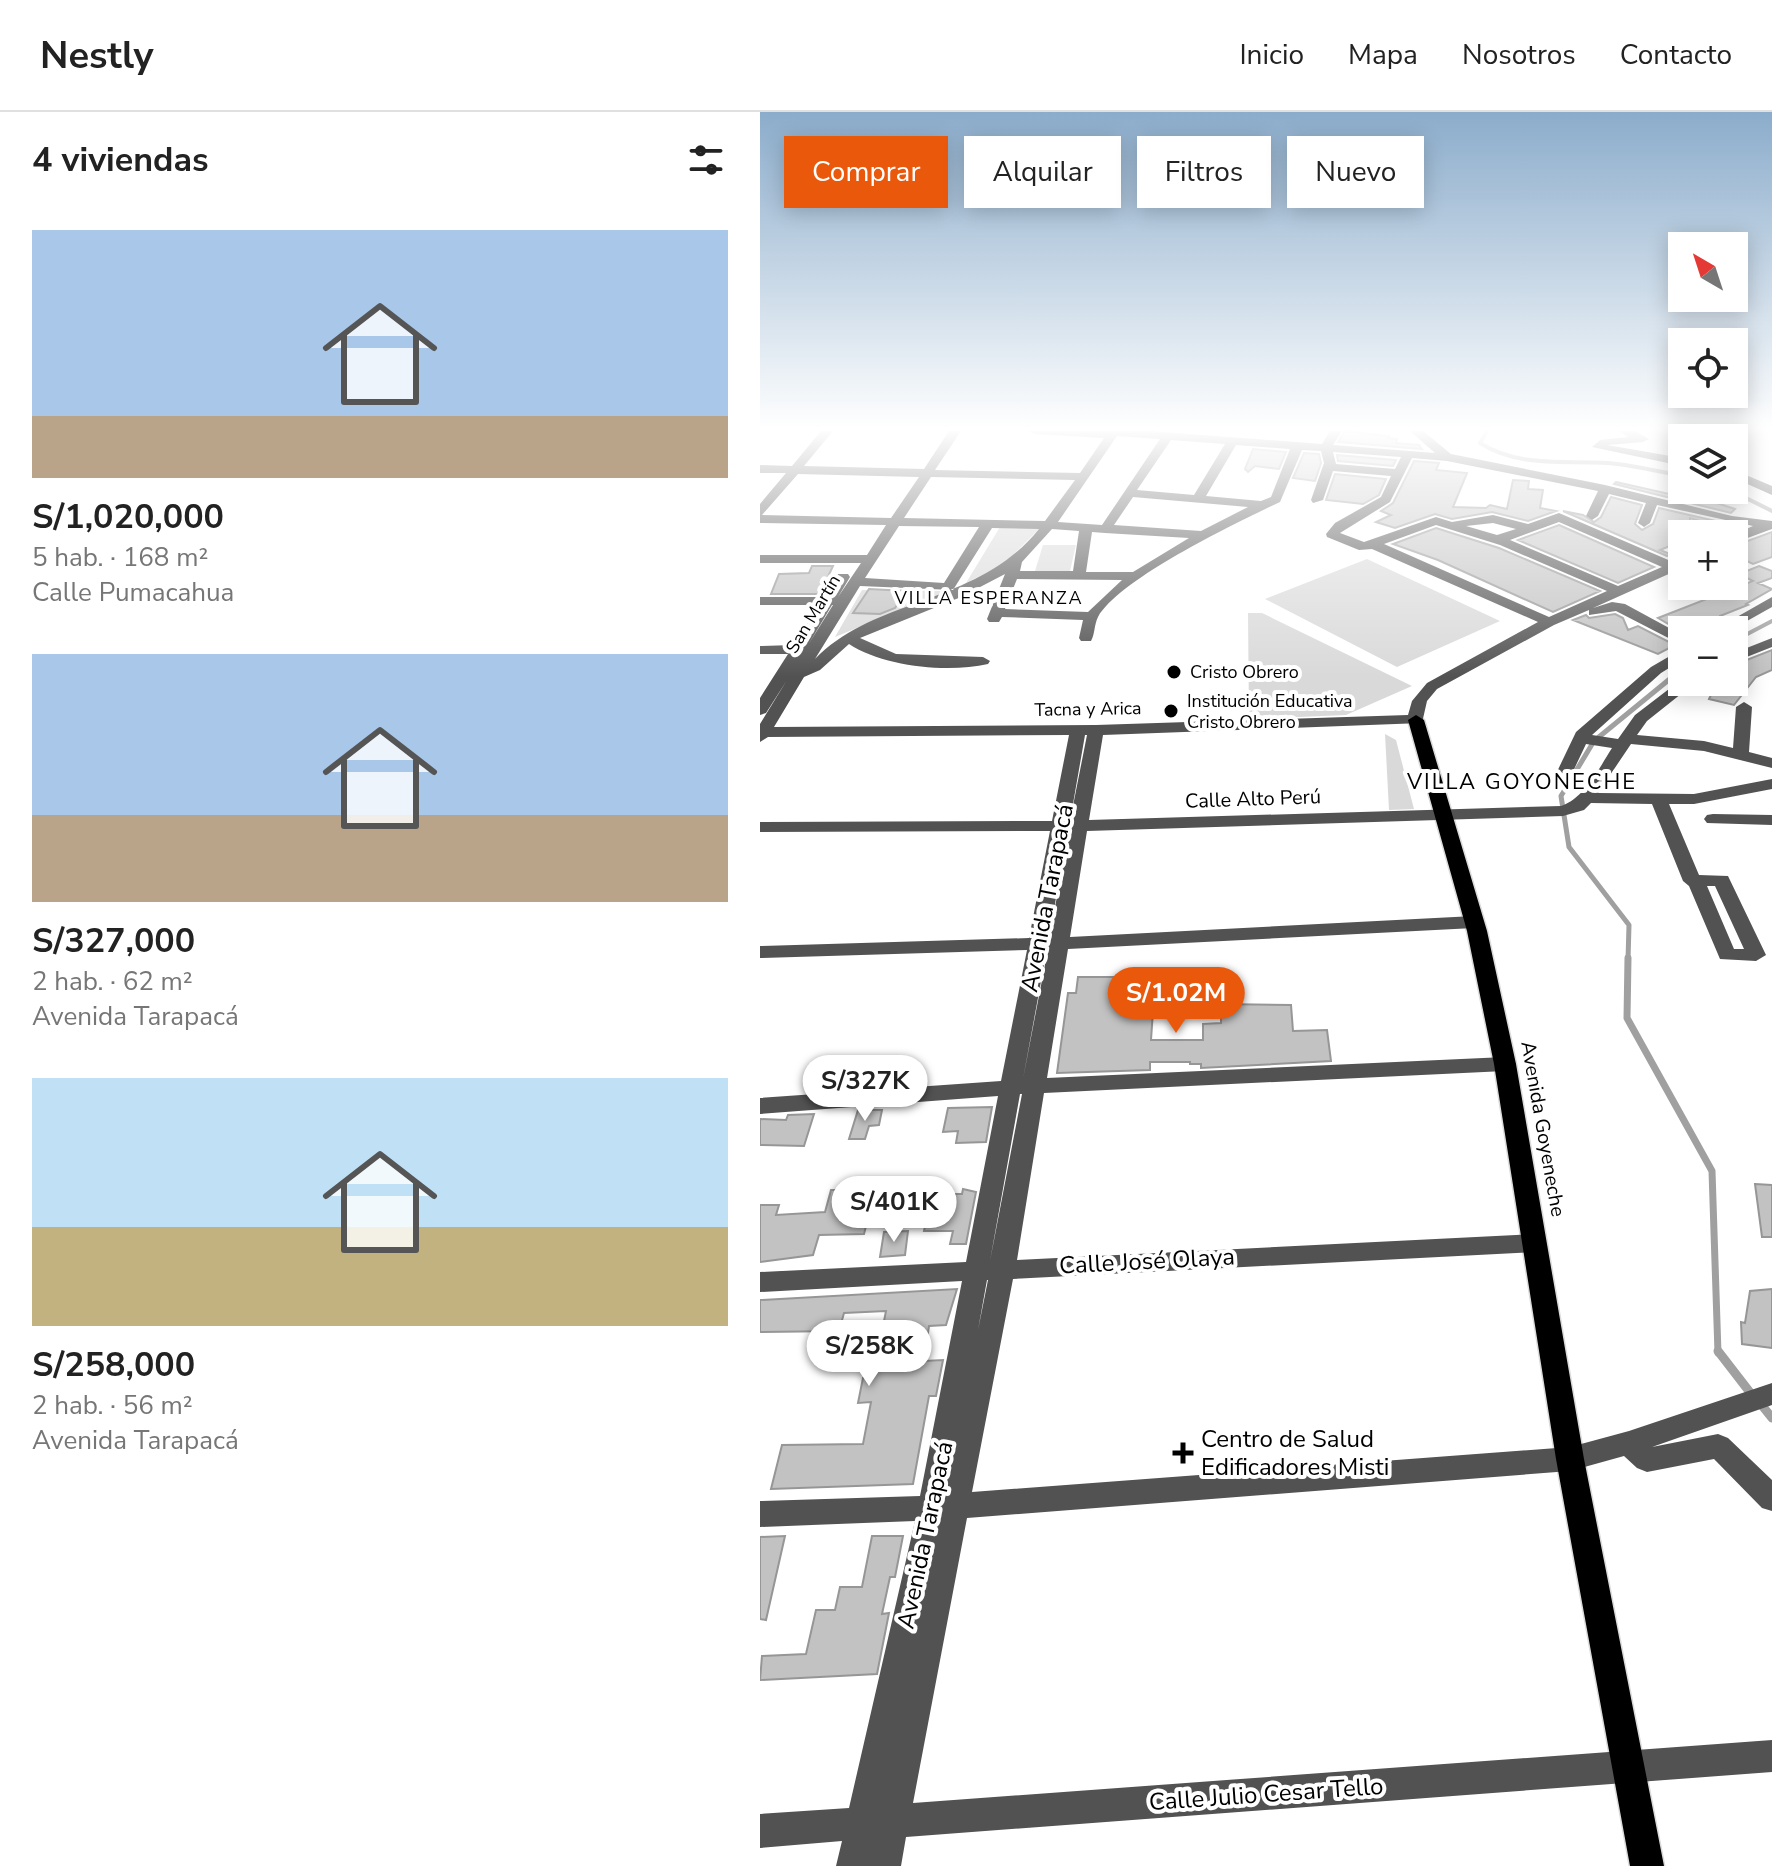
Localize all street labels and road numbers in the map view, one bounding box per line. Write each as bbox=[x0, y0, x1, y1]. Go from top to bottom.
street label: San Martín bbox=[780, 570, 846, 658]
street label: Tacna y Arica bbox=[1034, 696, 1142, 722]
street label: Calle Alto Perú bbox=[1185, 783, 1321, 815]
street label: Avenida Tarapacá bbox=[1013, 801, 1081, 995]
street label: Avenida Goyeneche bbox=[1514, 1039, 1572, 1219]
street label: Calle José Olaya bbox=[1058, 1240, 1236, 1282]
street label: Avenida Tarapacá bbox=[890, 1438, 960, 1632]
street label: Calle Julio Cesar Tello bbox=[1148, 1770, 1384, 1818]

